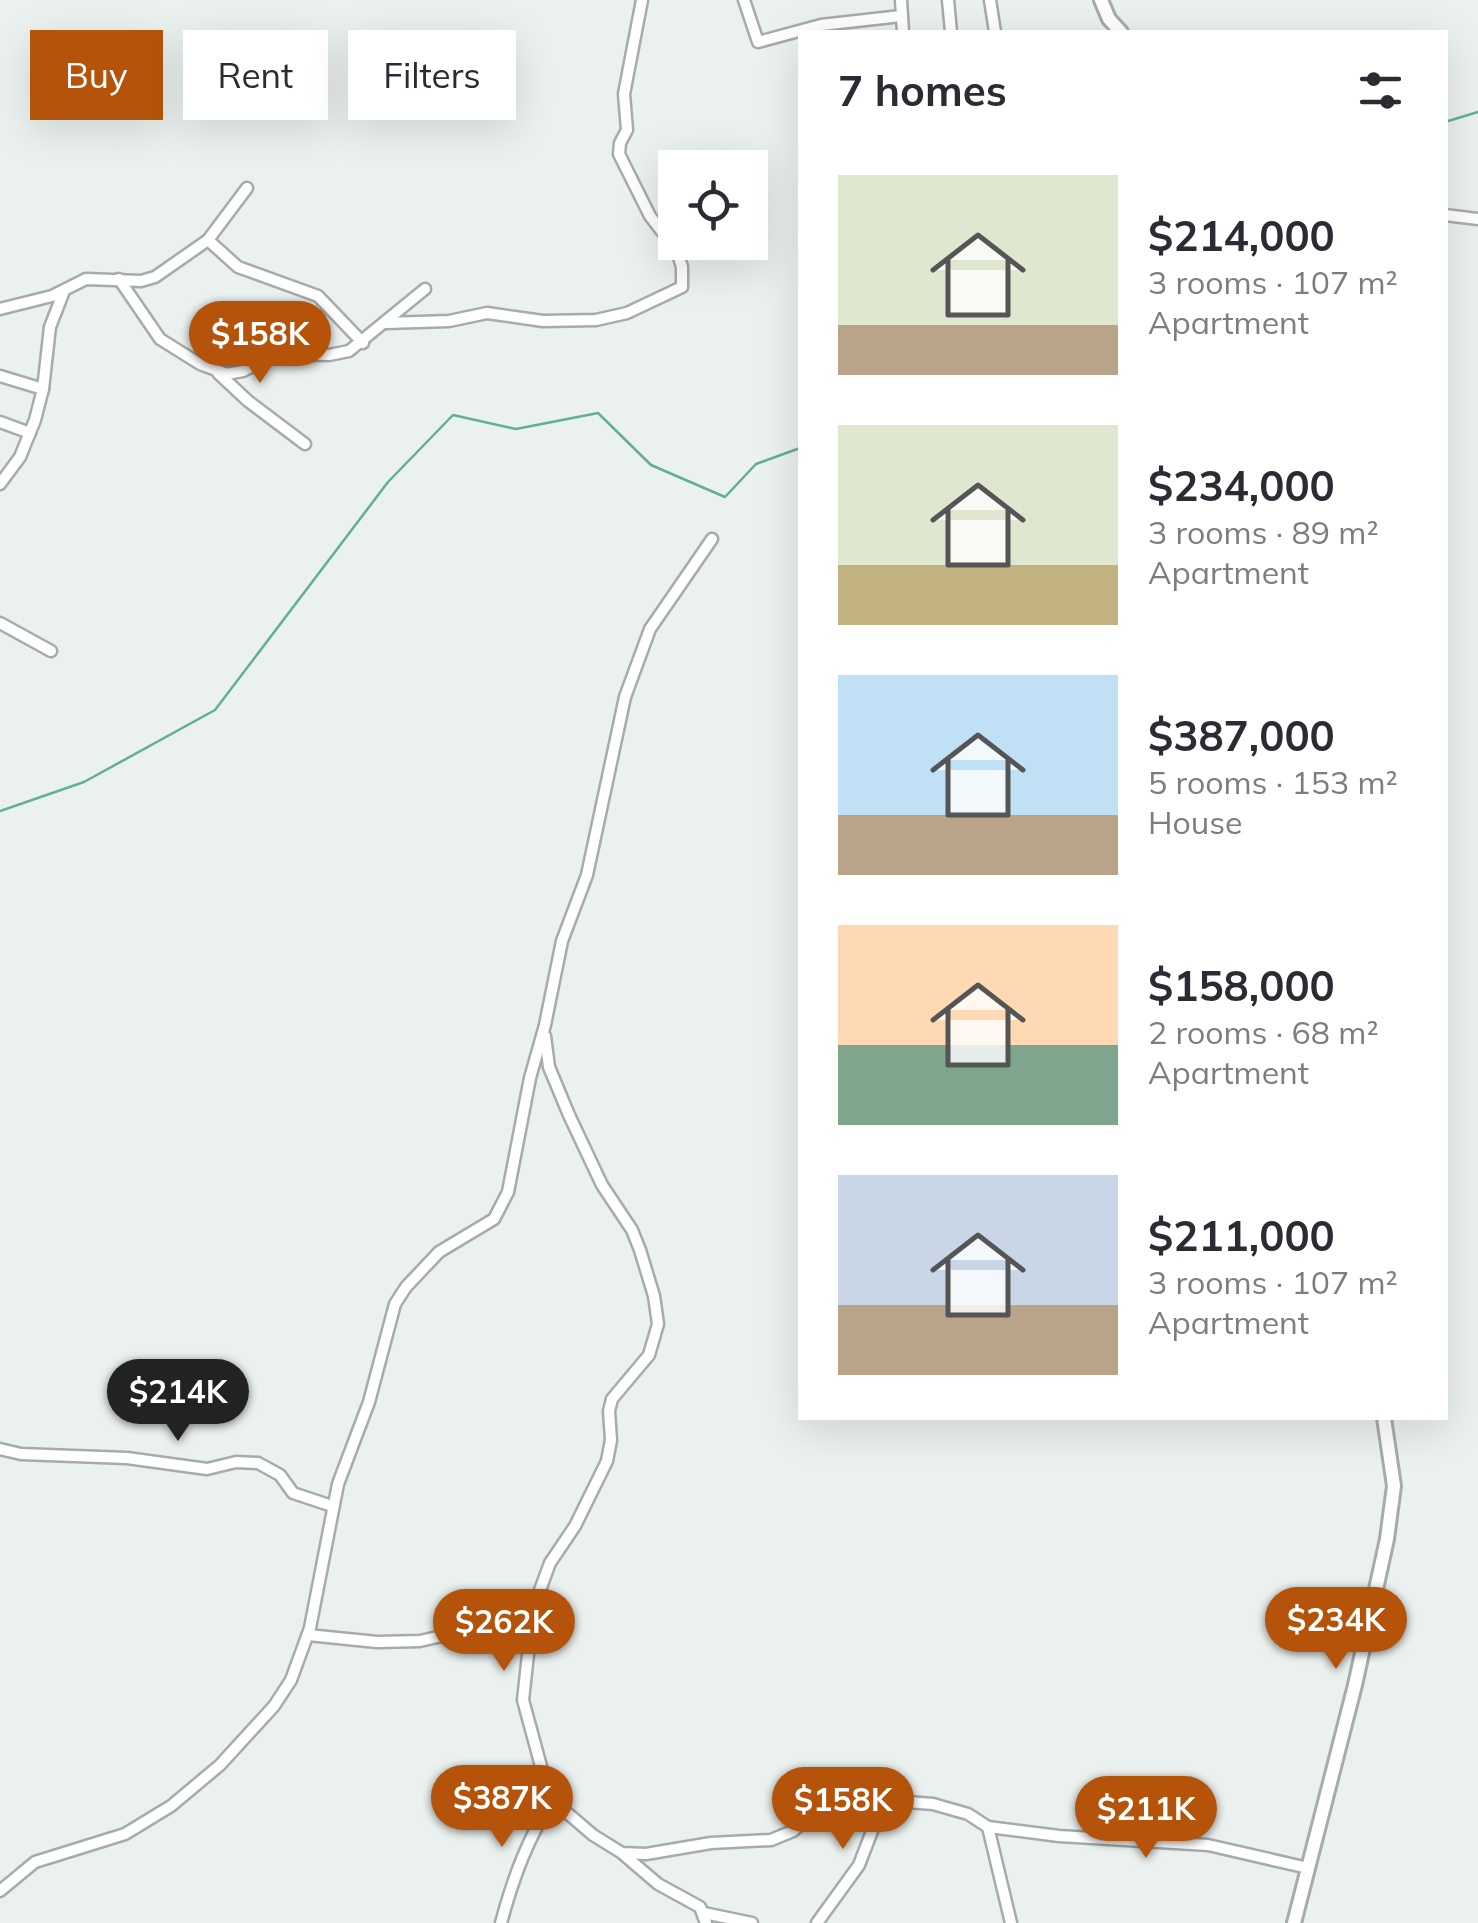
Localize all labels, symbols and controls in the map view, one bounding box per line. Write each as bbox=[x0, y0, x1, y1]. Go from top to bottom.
chip: Buy bbox=[30, 30, 163, 120]
chip: Rent bbox=[183, 30, 328, 120]
chip: Filters bbox=[348, 30, 516, 120]
icon: filters bbox=[1353, 63, 1408, 118]
text: 7 homes bbox=[838, 64, 1007, 117]
map controls bbox=[658, 150, 768, 260]
button: locate bbox=[658, 150, 768, 260]
text: $214,000 bbox=[1148, 209, 1335, 262]
icon: home bbox=[918, 215, 1038, 335]
text: 3 rooms · 107 m² bbox=[1148, 262, 1398, 302]
pin: $158K bbox=[190, 301, 330, 386]
text: Apartment bbox=[1148, 302, 1309, 342]
text: $158K bbox=[211, 313, 309, 353]
text: $234,000 bbox=[1148, 459, 1335, 512]
icon: home bbox=[918, 465, 1038, 585]
text: 3 rooms · 89 m² bbox=[1148, 512, 1379, 552]
text: Apartment bbox=[1148, 552, 1309, 592]
text: $387,000 bbox=[1148, 709, 1335, 762]
icon: home bbox=[918, 715, 1038, 835]
text: 5 rooms · 153 m² bbox=[1148, 762, 1398, 802]
text: House bbox=[1148, 802, 1243, 842]
text: $158,000 bbox=[1148, 959, 1335, 1012]
icon: home bbox=[918, 965, 1038, 1085]
text: 2 rooms · 68 m² bbox=[1148, 1012, 1379, 1052]
text: Apartment bbox=[1148, 1052, 1309, 1092]
text: $211,000 bbox=[1148, 1209, 1335, 1262]
icon: home bbox=[918, 1215, 1038, 1335]
text: 3 rooms · 107 m² bbox=[1148, 1262, 1398, 1302]
text: Apartment bbox=[1148, 1302, 1309, 1342]
pin: $214K bbox=[108, 1359, 248, 1444]
text: $214K bbox=[129, 1371, 227, 1411]
pin: $234K bbox=[1266, 1587, 1406, 1672]
pin: $262K bbox=[434, 1589, 574, 1674]
text: $234K bbox=[1287, 1599, 1385, 1639]
text: $262K bbox=[455, 1601, 553, 1641]
pin: $387K bbox=[432, 1765, 572, 1850]
pin: $158K bbox=[773, 1767, 913, 1852]
pin: $211K bbox=[1076, 1776, 1216, 1861]
text: $387K bbox=[453, 1777, 551, 1817]
text: $158K bbox=[794, 1779, 892, 1819]
text: $211K bbox=[1097, 1788, 1195, 1828]

